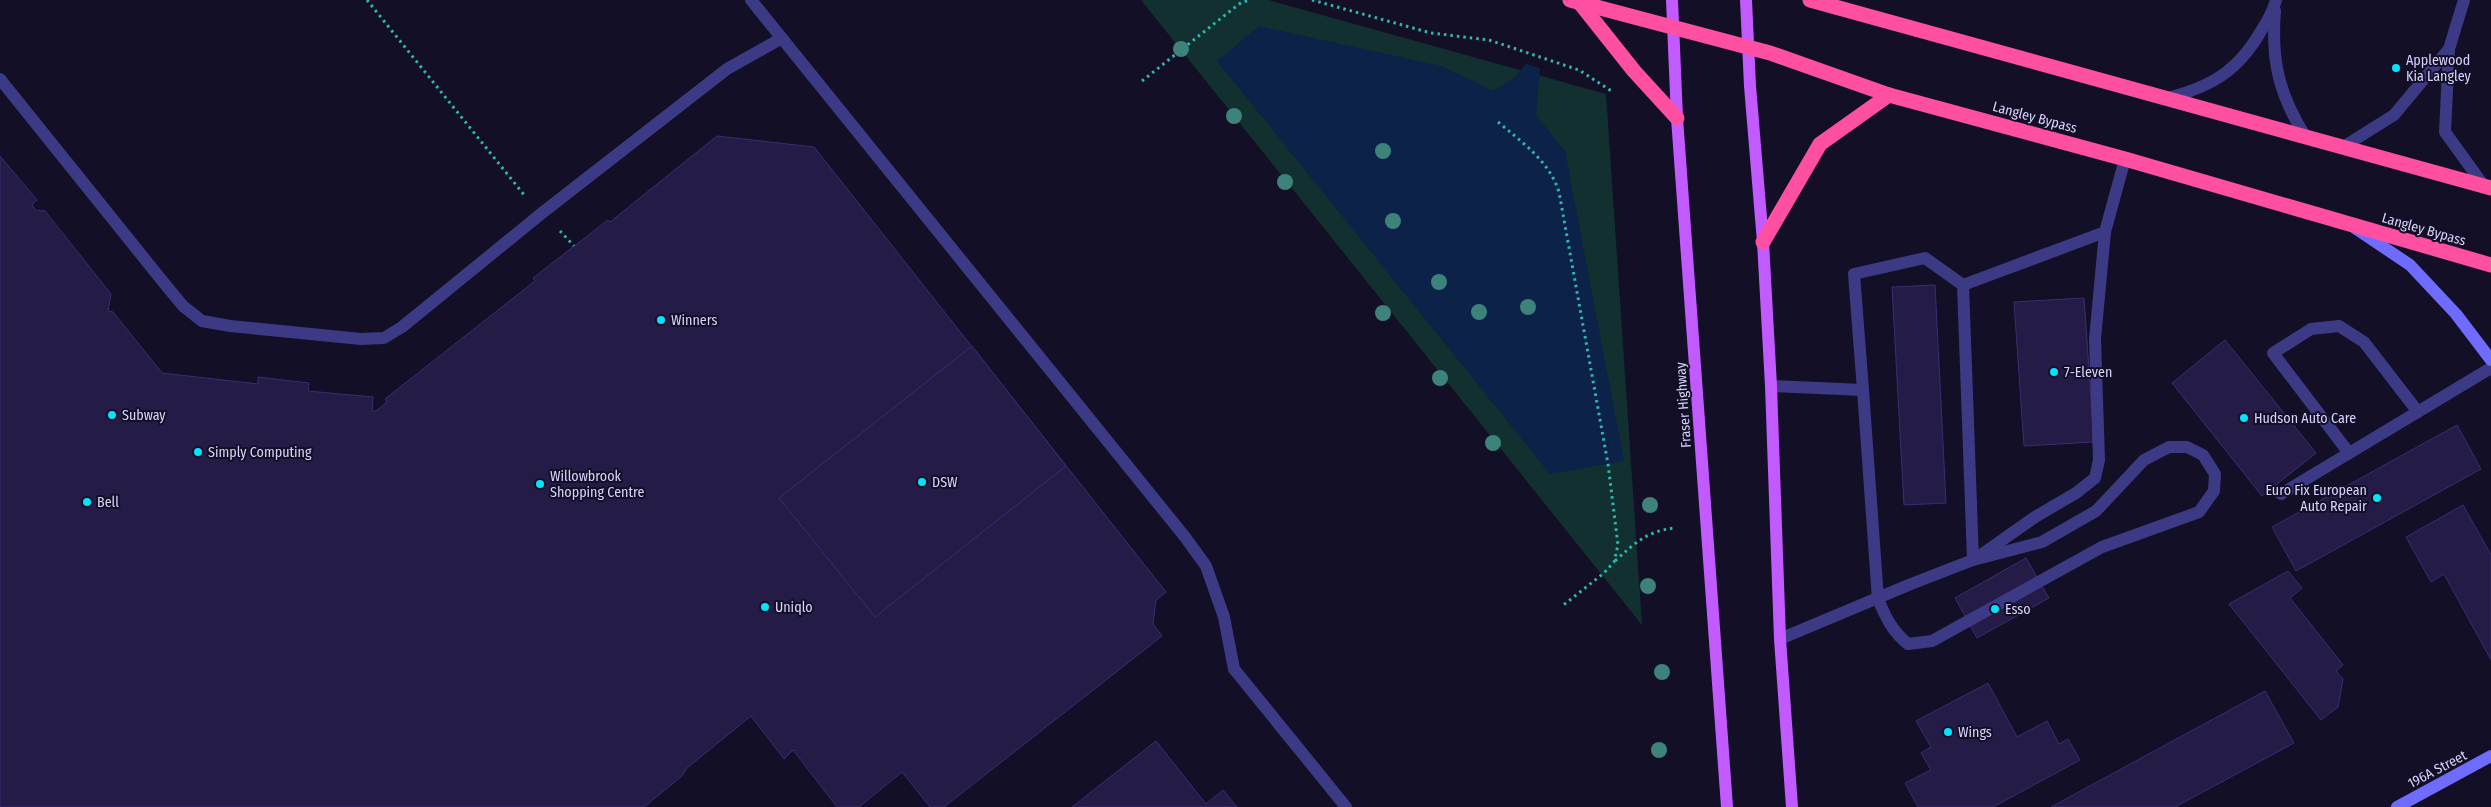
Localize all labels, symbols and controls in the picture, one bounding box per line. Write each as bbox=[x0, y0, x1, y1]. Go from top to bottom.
place label: Applewood Kia Langley bbox=[2406, 52, 2471, 85]
marker: Applewood Kia Langley bbox=[2390, 62, 2402, 74]
street label: Langley Bypass bbox=[1991, 98, 2079, 137]
street label: Langley Bypass bbox=[2380, 209, 2468, 250]
place label: Winners bbox=[671, 312, 717, 329]
marker: Winners bbox=[655, 314, 667, 326]
street label: Fraser Highway bbox=[1672, 361, 1695, 448]
place label: 7-Eleven bbox=[2064, 364, 2112, 381]
marker: 7-Eleven bbox=[2048, 366, 2060, 378]
place label: Subway bbox=[122, 407, 166, 424]
marker: Subway bbox=[106, 409, 118, 421]
place label: Hudson Auto Care bbox=[2254, 410, 2356, 427]
marker: Hudson Auto Care bbox=[2238, 412, 2250, 424]
place label: Simply Computing bbox=[208, 444, 312, 461]
marker: Simply Computing bbox=[192, 446, 204, 458]
place label: Willowbrook Shopping Centre bbox=[550, 468, 645, 501]
place label: DSW bbox=[932, 474, 958, 491]
marker: DSW bbox=[916, 476, 928, 488]
marker: Willowbrook Shopping Centre bbox=[534, 478, 546, 490]
place label: Euro Fix European Auto Repair bbox=[2266, 482, 2367, 515]
marker: Euro Fix European Auto Repair bbox=[2371, 492, 2383, 504]
place label: Bell bbox=[97, 494, 119, 511]
marker: Bell bbox=[81, 496, 93, 508]
place label: Uniqlo bbox=[775, 599, 813, 616]
marker: Uniqlo bbox=[759, 601, 771, 613]
place label: Esso bbox=[2005, 601, 2031, 618]
marker: Esso bbox=[1989, 603, 2001, 615]
place label: Wings bbox=[1958, 724, 1992, 741]
marker: Wings bbox=[1942, 726, 1954, 738]
street label: 196A Street bbox=[2405, 747, 2470, 792]

